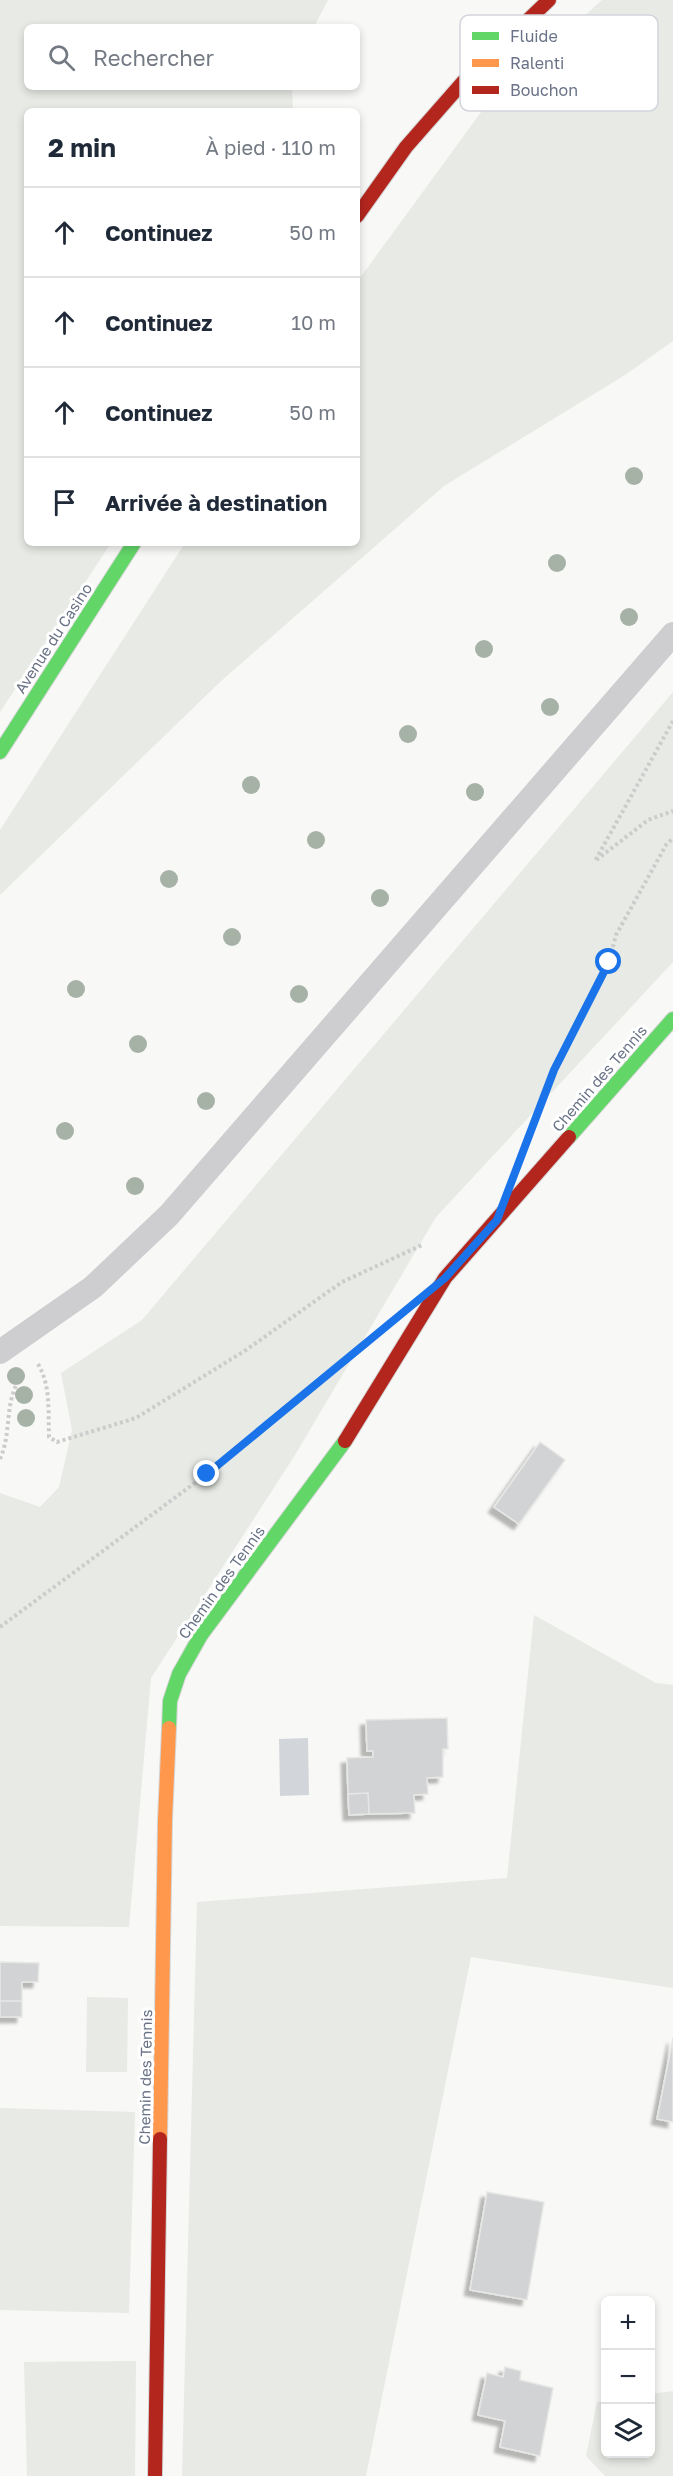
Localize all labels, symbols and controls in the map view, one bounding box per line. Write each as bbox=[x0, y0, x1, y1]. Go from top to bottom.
legend bbox=[460, 15, 658, 111]
search box bbox=[24, 24, 360, 90]
text: Fluide bbox=[510, 26, 558, 46]
icon: search bbox=[45, 41, 78, 74]
text: Rechercher bbox=[93, 44, 214, 71]
text: Ralenti bbox=[510, 53, 564, 73]
text: Bouchon bbox=[510, 80, 578, 100]
text: 2 min bbox=[48, 132, 116, 163]
text: À pied · 110 m bbox=[206, 135, 336, 159]
icon: ahead bbox=[48, 216, 81, 249]
text: Continuez bbox=[105, 219, 212, 246]
text: 50 m bbox=[289, 220, 336, 244]
icon: ahead bbox=[48, 306, 81, 339]
text: Continuez bbox=[105, 309, 212, 336]
text: 10 m bbox=[291, 310, 336, 334]
icon: ahead bbox=[48, 396, 81, 429]
text: Continuez bbox=[105, 399, 212, 426]
text: 50 m bbox=[289, 400, 336, 424]
icon: arrive bbox=[48, 486, 81, 519]
text: Arrivée à destination bbox=[105, 489, 327, 516]
street label: Avenue du Casino bbox=[11, 580, 95, 696]
route start bbox=[595, 948, 621, 974]
street label: Chemin des Tennis bbox=[548, 1021, 650, 1135]
route end bbox=[193, 1460, 219, 1486]
street label: Chemin des Tennis bbox=[174, 1522, 268, 1642]
street label: Chemin des Tennis bbox=[135, 2009, 155, 2145]
map controls bbox=[601, 2296, 655, 2458]
button: + bbox=[601, 2296, 655, 2350]
button: − bbox=[601, 2350, 655, 2404]
button: layers bbox=[601, 2404, 655, 2458]

